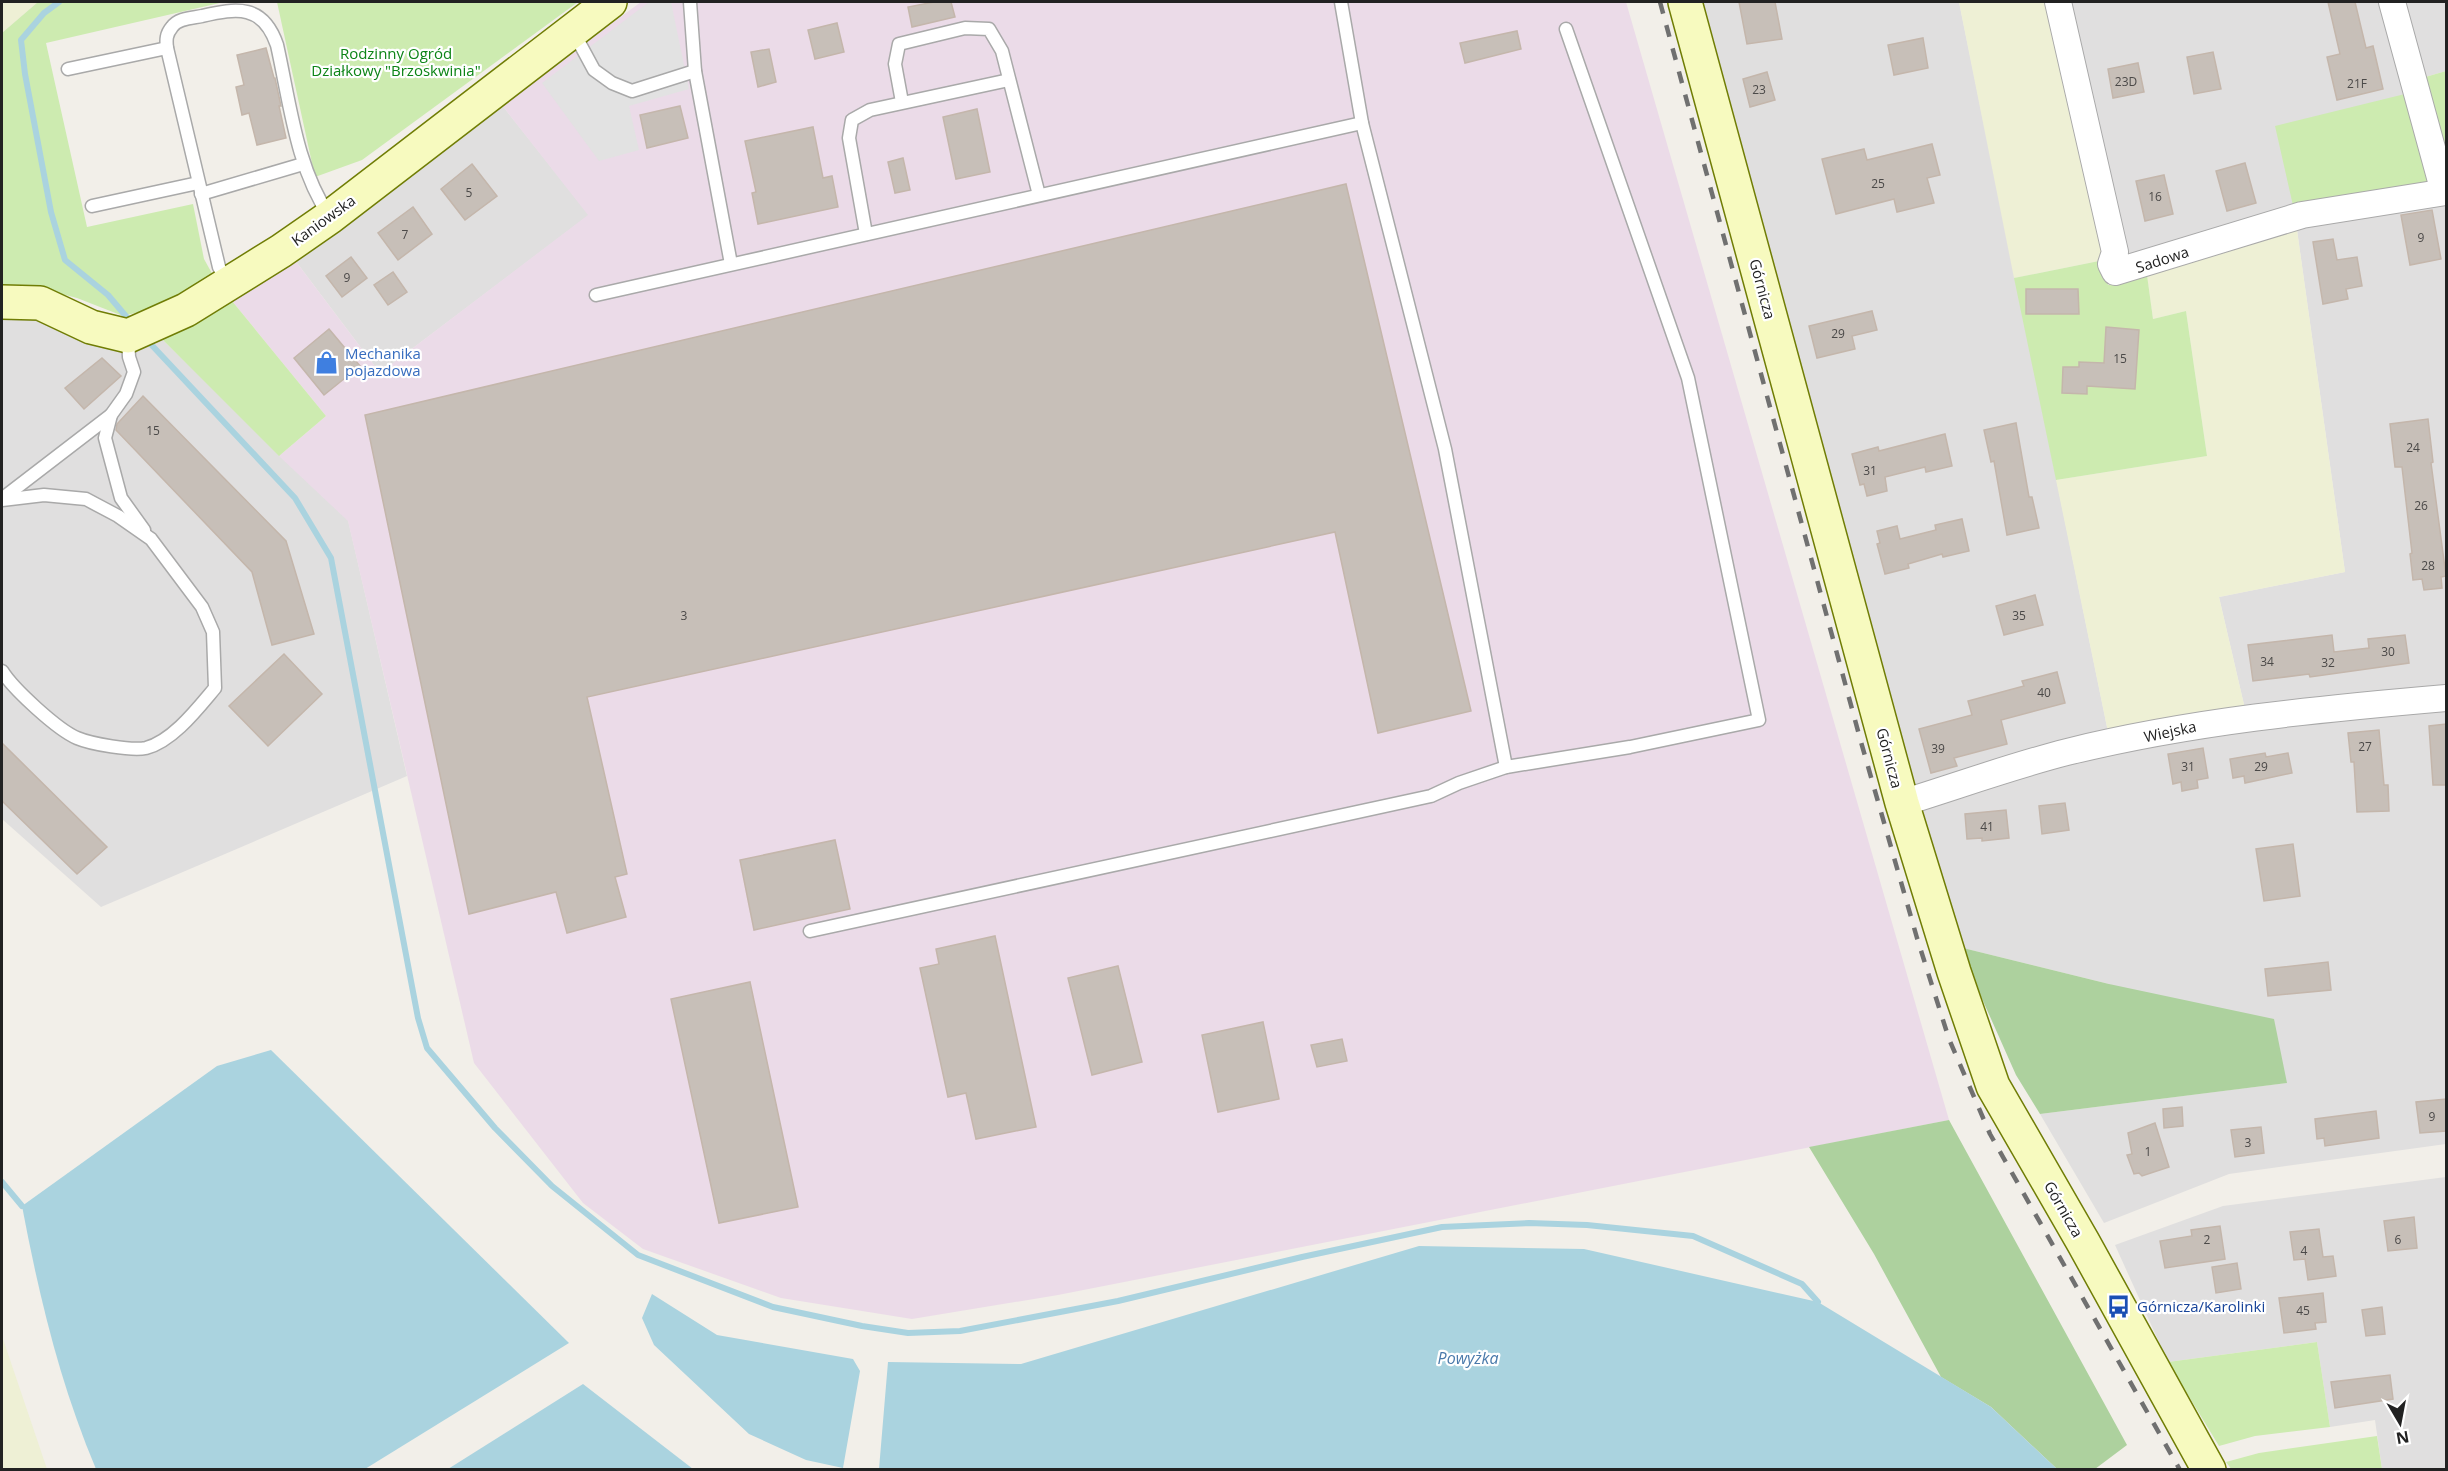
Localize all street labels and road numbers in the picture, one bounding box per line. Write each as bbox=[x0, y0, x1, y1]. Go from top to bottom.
street label: Kaniowska bbox=[287, 190, 359, 250]
street label: Sadowa bbox=[2133, 241, 2191, 277]
street label: Górnicza bbox=[1745, 257, 1781, 321]
street label: Wiejska bbox=[2142, 716, 2198, 746]
street label: Górnicza bbox=[1872, 726, 1908, 790]
street label: Górnicza bbox=[2040, 1177, 2088, 1241]

